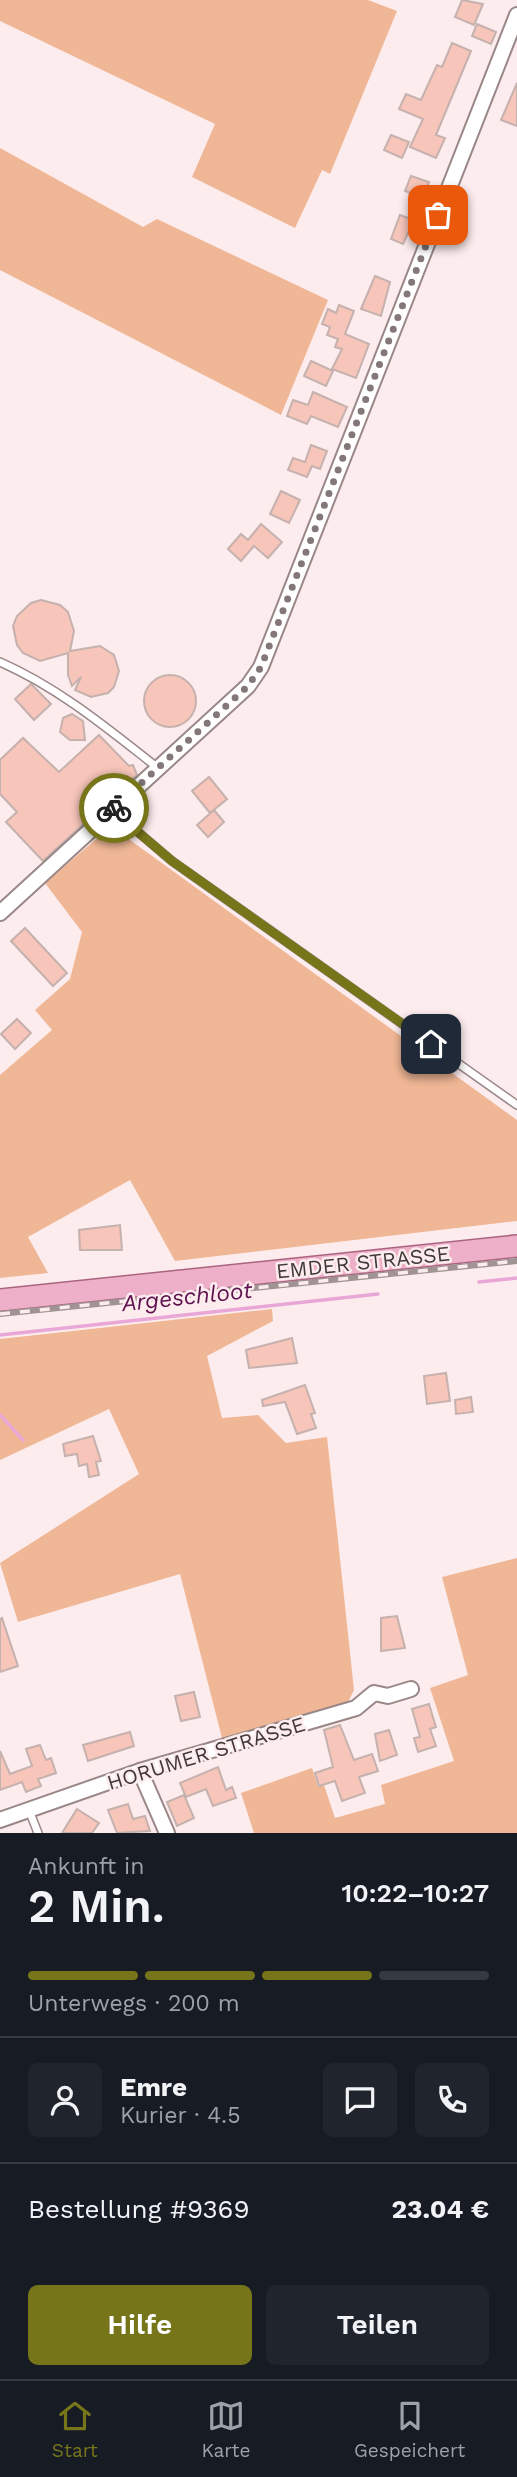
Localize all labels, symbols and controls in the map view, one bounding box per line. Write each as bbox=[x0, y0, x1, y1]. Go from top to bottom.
pin bbox=[408, 185, 468, 245]
icon: bag bbox=[419, 196, 457, 234]
courier bbox=[79, 773, 149, 843]
icon: bike bbox=[95, 789, 133, 827]
pin bbox=[401, 1014, 461, 1074]
icon: home bbox=[412, 1025, 450, 1063]
street label: EMDER STRASSE bbox=[275, 1240, 451, 1284]
water label: Argeschloot bbox=[119, 1277, 254, 1317]
street label: HORUMER STRASSE bbox=[104, 1711, 308, 1795]
text: Ankunft in bbox=[28, 1853, 144, 1880]
text: 10:22–10:27 bbox=[341, 1878, 489, 1908]
text: 2 Min. bbox=[28, 1879, 165, 1933]
text: Unterwegs · 200 m bbox=[28, 1990, 240, 2017]
button: person bbox=[28, 2063, 102, 2137]
button: chat bbox=[323, 2063, 397, 2137]
button: phone bbox=[415, 2063, 489, 2137]
text: Emre bbox=[120, 2072, 187, 2102]
text: Kurier · 4.5 bbox=[120, 2102, 241, 2129]
text: Bestellung #9369 bbox=[28, 2194, 249, 2224]
text: 23.04 € bbox=[392, 2194, 489, 2224]
button: Hilfe bbox=[28, 2285, 252, 2365]
button: Teilen bbox=[266, 2285, 489, 2365]
tab: Start bbox=[52, 2397, 98, 2462]
tab: Karte bbox=[201, 2397, 250, 2462]
tab: Gespeichert bbox=[354, 2397, 465, 2462]

